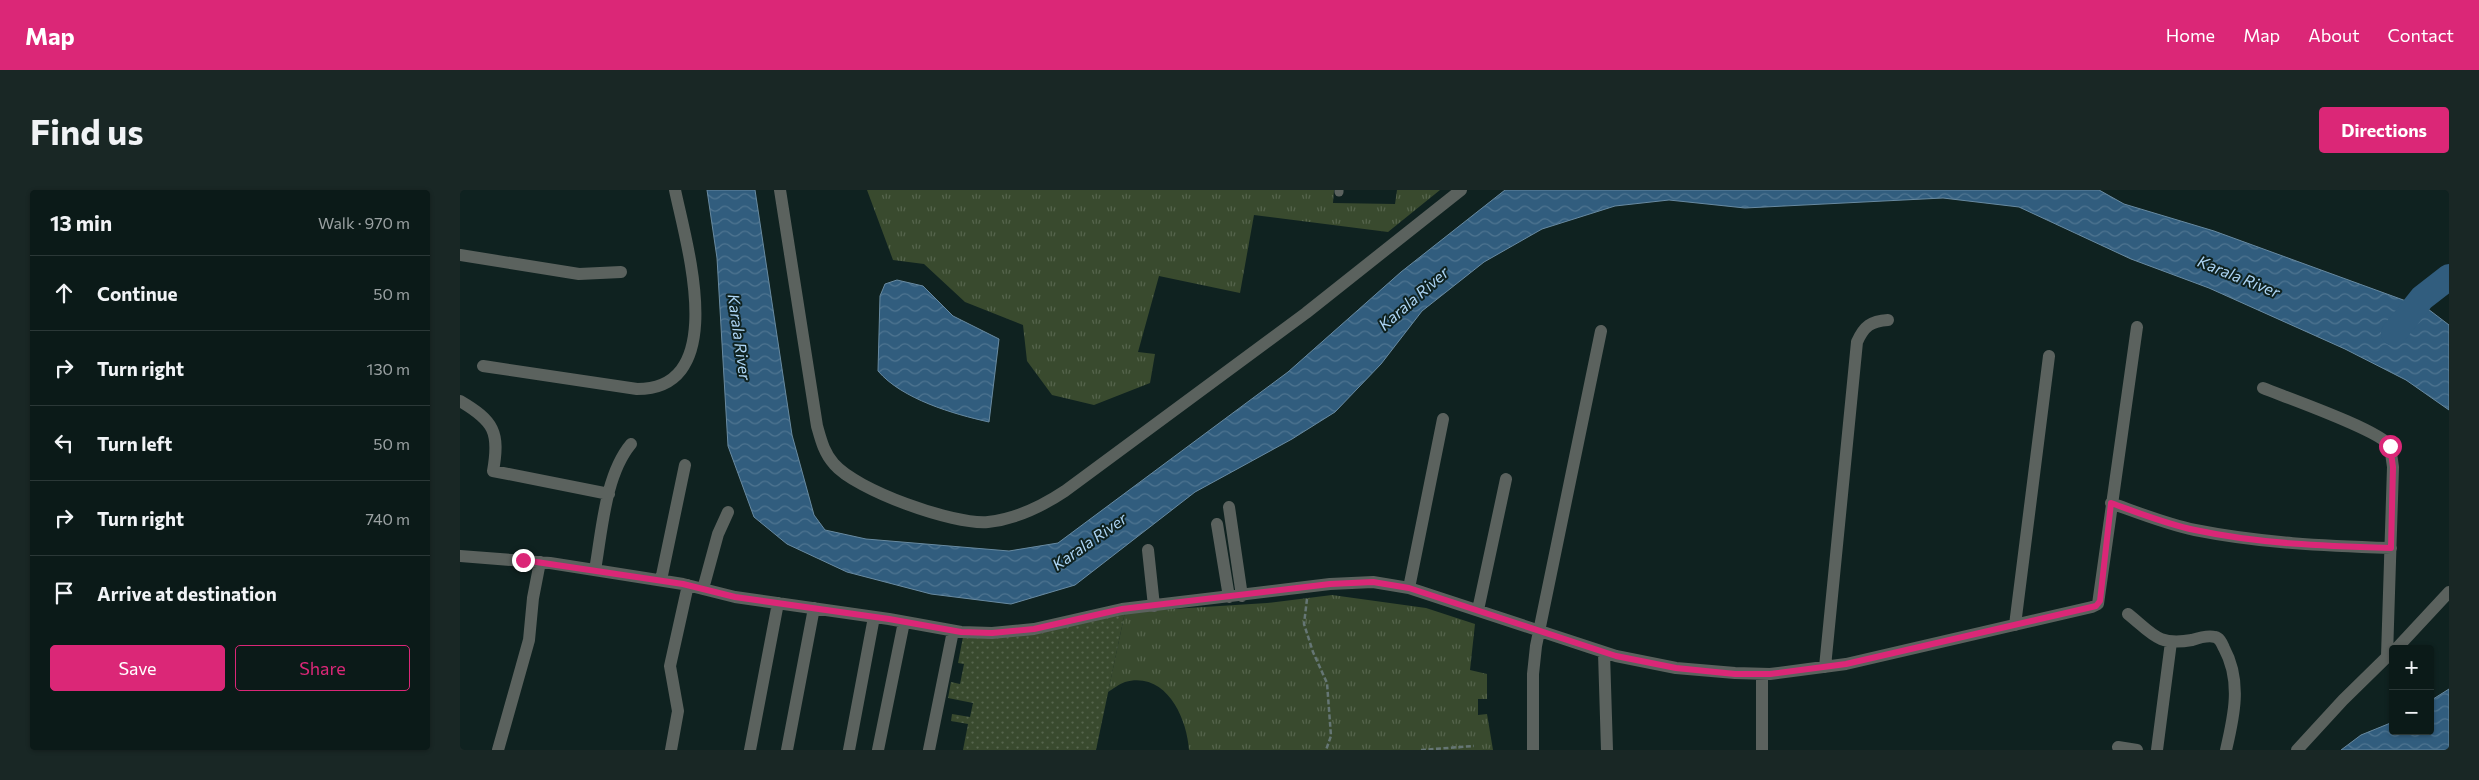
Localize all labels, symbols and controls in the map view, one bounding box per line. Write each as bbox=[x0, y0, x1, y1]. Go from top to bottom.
text: Map bbox=[25, 21, 75, 50]
text: Home bbox=[2166, 24, 2215, 46]
text: Map bbox=[2243, 24, 2280, 46]
text: About bbox=[2308, 24, 2360, 46]
text: Contact bbox=[2388, 24, 2454, 46]
button: Directions bbox=[2319, 107, 2449, 153]
text: Find us bbox=[30, 109, 144, 152]
text: 13 min bbox=[50, 210, 112, 235]
text: Walk · 970 m bbox=[318, 213, 410, 232]
water label: Karala River bbox=[2195, 251, 2283, 301]
water label: Karala River bbox=[1374, 262, 1452, 334]
icon: ahead bbox=[50, 279, 78, 307]
text: Continue bbox=[97, 282, 177, 305]
text: 50 m bbox=[373, 284, 410, 303]
water label: Karala River bbox=[725, 293, 756, 382]
icon: right bbox=[50, 354, 78, 382]
text: Turn right bbox=[97, 357, 184, 380]
text: 130 m bbox=[367, 359, 410, 378]
icon: left bbox=[50, 429, 78, 457]
text: Turn left bbox=[97, 432, 172, 455]
text: 50 m bbox=[373, 434, 410, 453]
route start bbox=[2379, 435, 2402, 458]
icon: right bbox=[50, 504, 78, 532]
text: Turn right bbox=[97, 507, 184, 530]
water label: Karala River bbox=[1048, 508, 1131, 574]
text: 740 m bbox=[365, 509, 410, 528]
route end bbox=[512, 549, 535, 572]
icon: arrive bbox=[50, 579, 78, 607]
text: Arrive at destination bbox=[97, 582, 277, 605]
button: Save bbox=[50, 645, 225, 691]
button: Share bbox=[235, 645, 410, 691]
map controls bbox=[2389, 645, 2434, 735]
button: + bbox=[2389, 645, 2434, 690]
button: − bbox=[2389, 690, 2434, 735]

